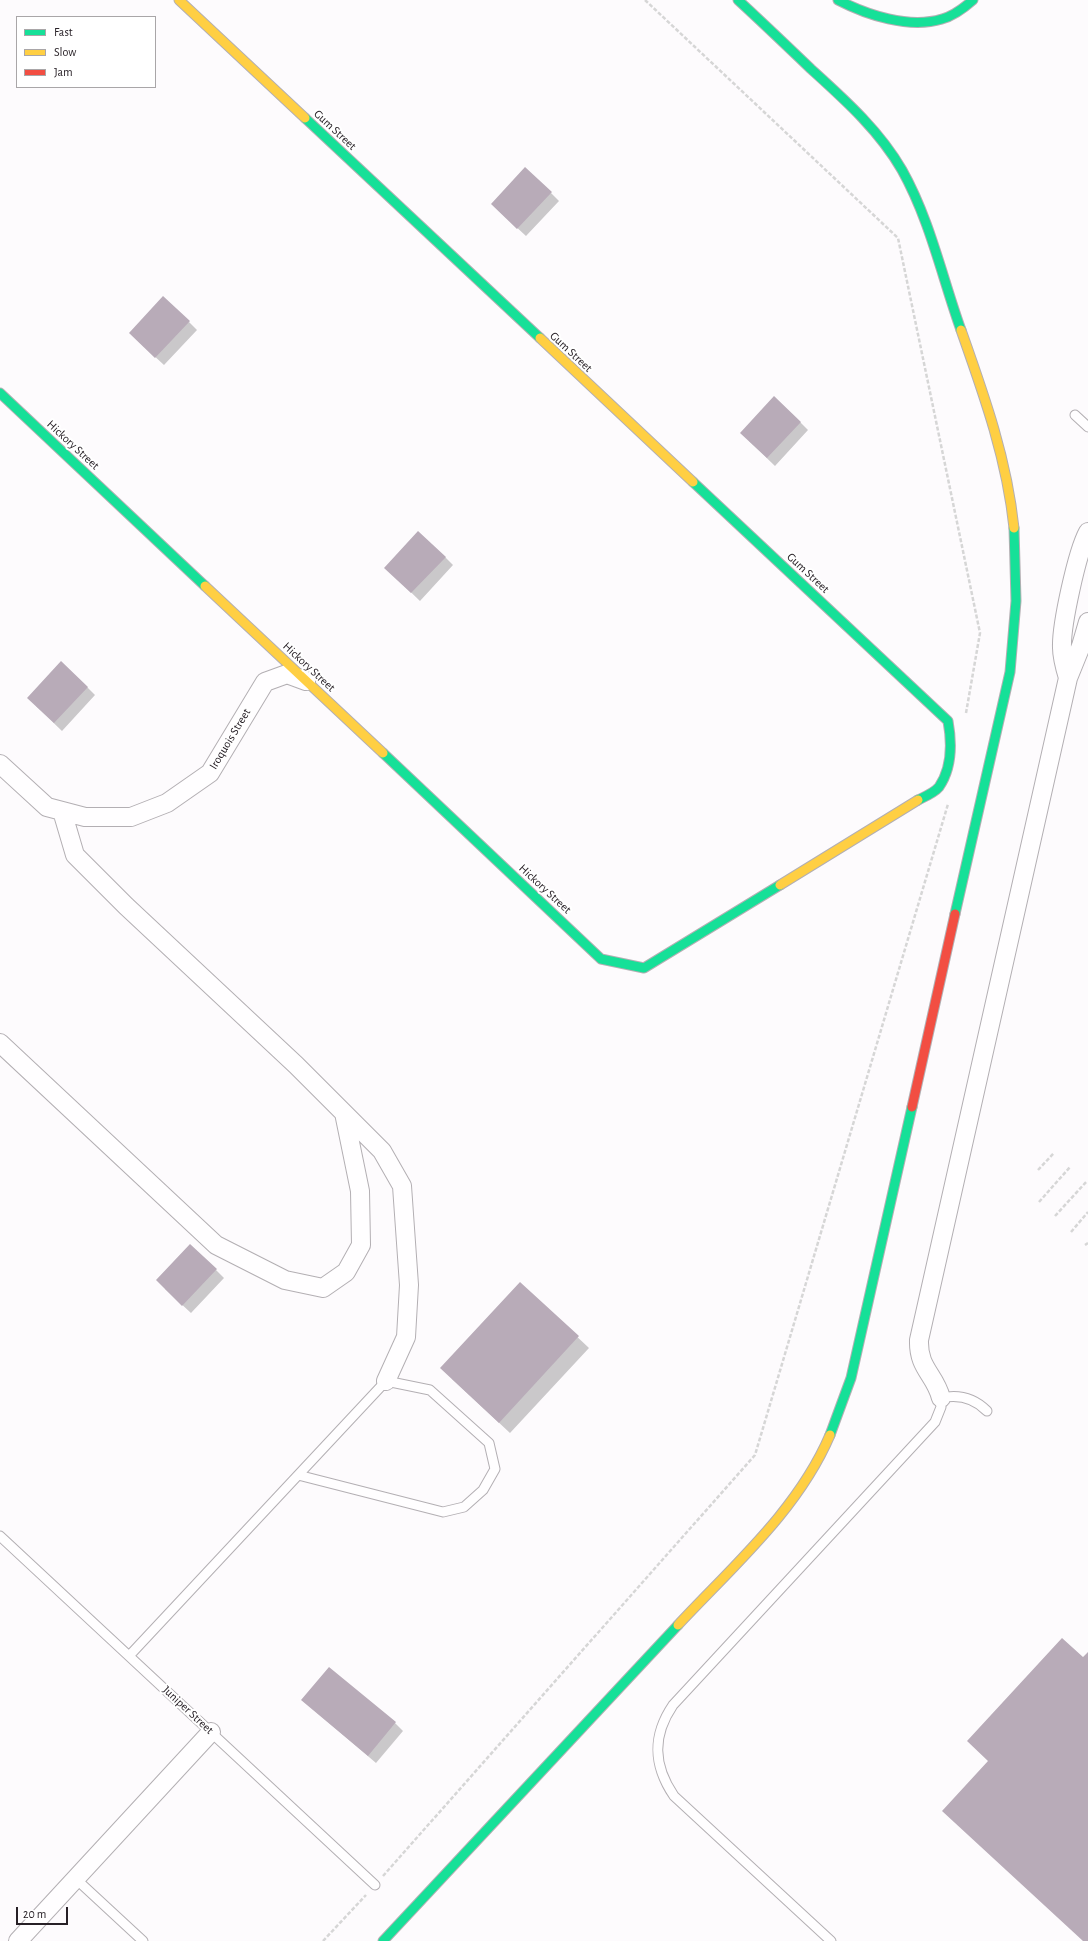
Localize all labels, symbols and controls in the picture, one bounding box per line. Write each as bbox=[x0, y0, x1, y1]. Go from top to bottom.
legend bbox=[16, 16, 156, 88]
text: Fast bbox=[54, 26, 73, 38]
text: Slow bbox=[54, 46, 76, 58]
text: Jam bbox=[54, 66, 73, 78]
street label: Gum Street bbox=[311, 107, 359, 153]
street label: Gum Street bbox=[547, 329, 595, 375]
street label: Hickory Street bbox=[44, 417, 102, 473]
street label: Gum Street bbox=[784, 550, 832, 596]
street label: Hickory Street bbox=[280, 639, 338, 695]
street label: Iroquois Street bbox=[206, 706, 254, 772]
street label: Hickory Street bbox=[516, 861, 574, 917]
street label: Juniper Street bbox=[160, 1683, 216, 1737]
scale bar bbox=[18, 1899, 70, 1925]
text: 20 m bbox=[23, 1908, 46, 1920]

